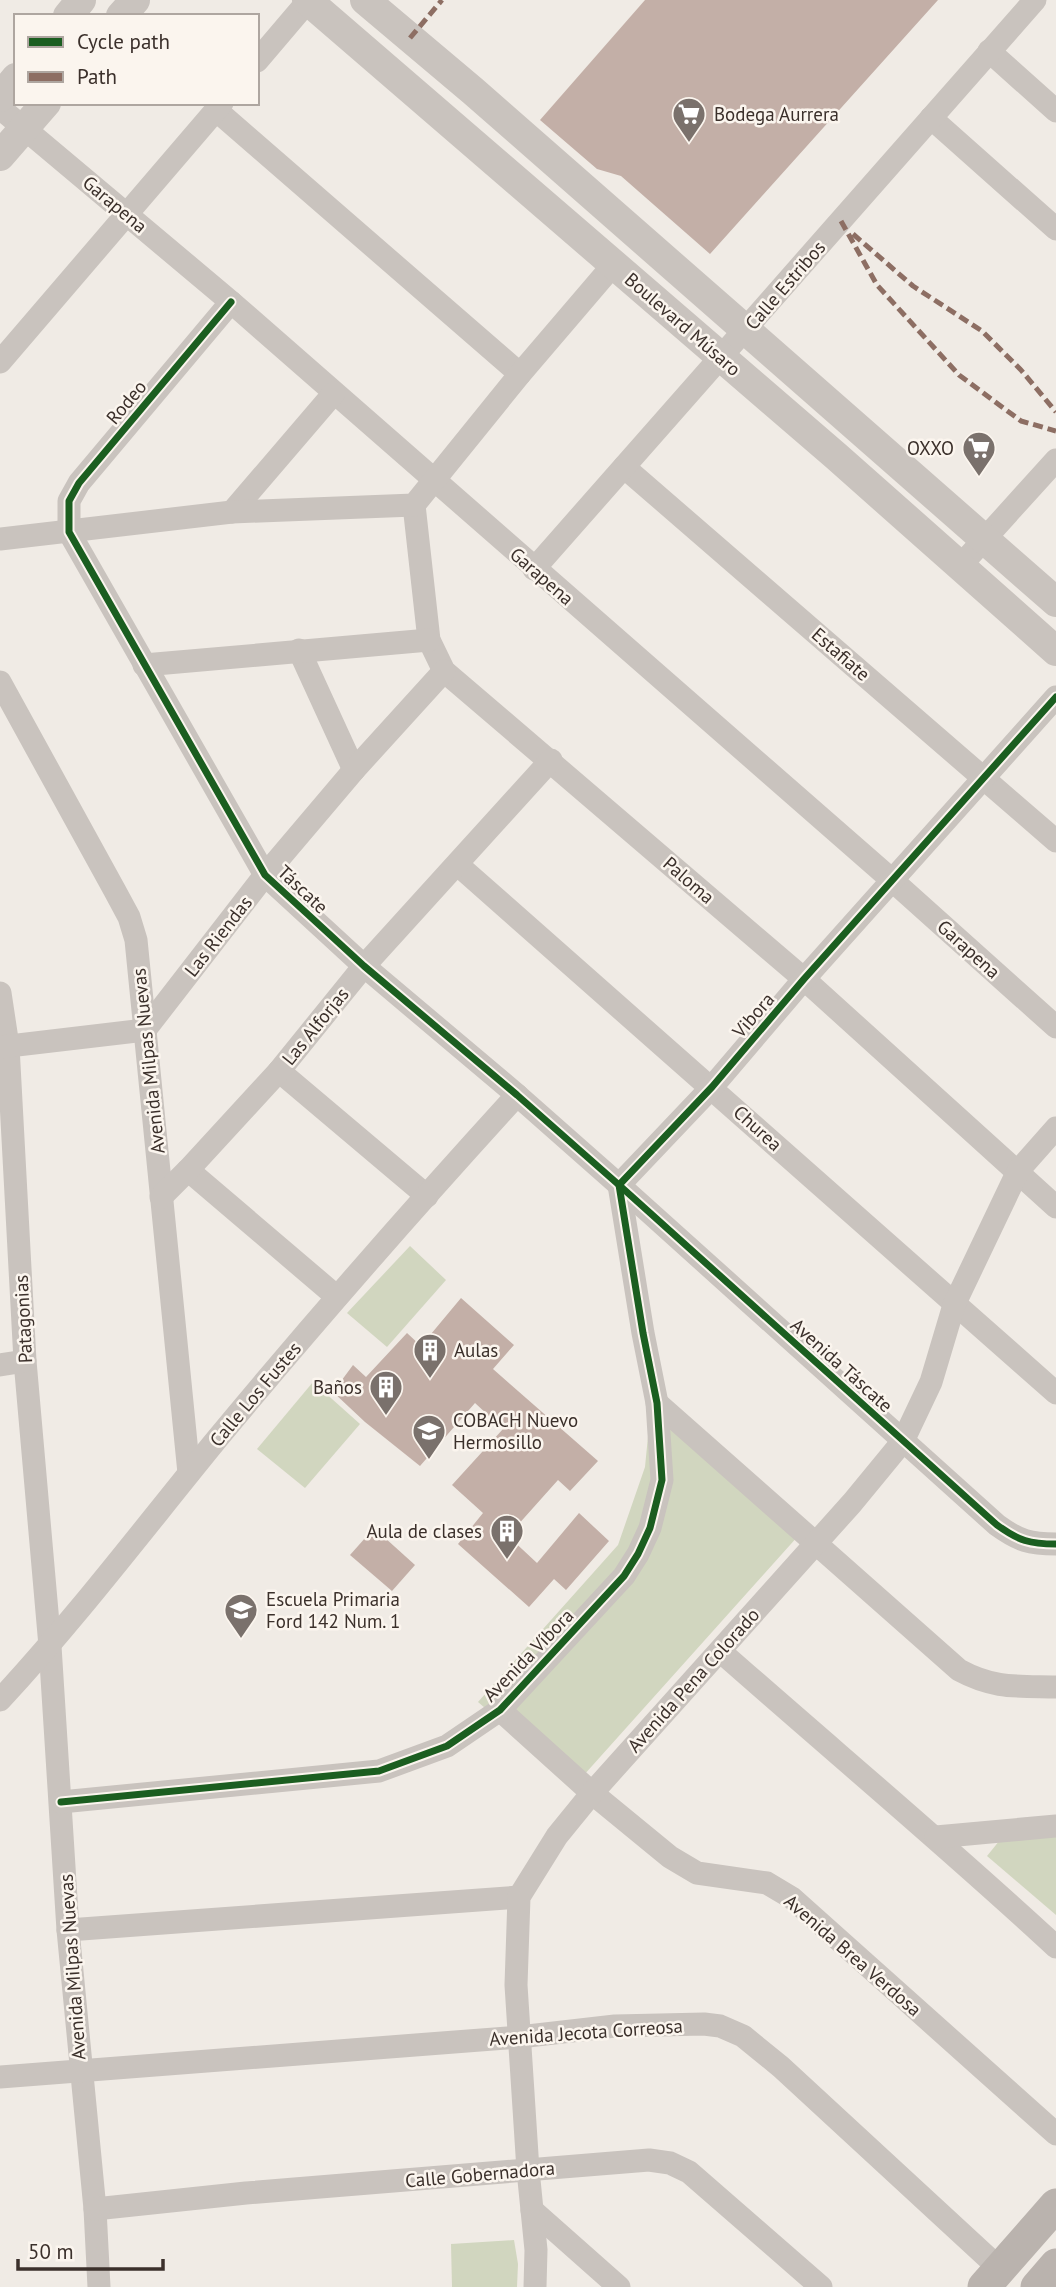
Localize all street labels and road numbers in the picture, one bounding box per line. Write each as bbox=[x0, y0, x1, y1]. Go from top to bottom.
street label: Garapena bbox=[78, 170, 152, 238]
street label: Calle Estribos bbox=[740, 235, 830, 335]
street label: Boulevard Músaro bbox=[620, 267, 746, 381]
street label: Rodeo bbox=[101, 375, 151, 429]
street label: Garapena bbox=[505, 542, 579, 610]
street label: Estafiate bbox=[807, 622, 875, 686]
street label: Paloma bbox=[658, 851, 720, 909]
street label: Táscate bbox=[273, 860, 333, 918]
street label: Las Riendas bbox=[179, 891, 257, 981]
street label: Garapena bbox=[932, 914, 1006, 984]
street label: Avenida Milpas Nuevas bbox=[126, 967, 170, 1155]
street label: Las Alforjas bbox=[276, 982, 354, 1070]
street label: Vibora bbox=[726, 987, 779, 1043]
street label: Churea bbox=[729, 1100, 787, 1156]
street label: Patagonias bbox=[9, 1274, 37, 1364]
street label: Avenida Táscate bbox=[786, 1313, 898, 1417]
street label: Calle Los Fustes bbox=[204, 1337, 306, 1451]
street label: Avenida Víbora bbox=[478, 1603, 578, 1707]
street label: Avenida Pena Colorado bbox=[622, 1603, 764, 1757]
street label: Avenida Milpas Nuevas bbox=[54, 1873, 90, 2061]
street label: Avenida Brea Verdosa bbox=[779, 1889, 927, 2021]
street label: Avenida Jecota Correosa bbox=[488, 2013, 684, 2051]
street label: Calle Gobernadora bbox=[404, 2156, 556, 2192]

